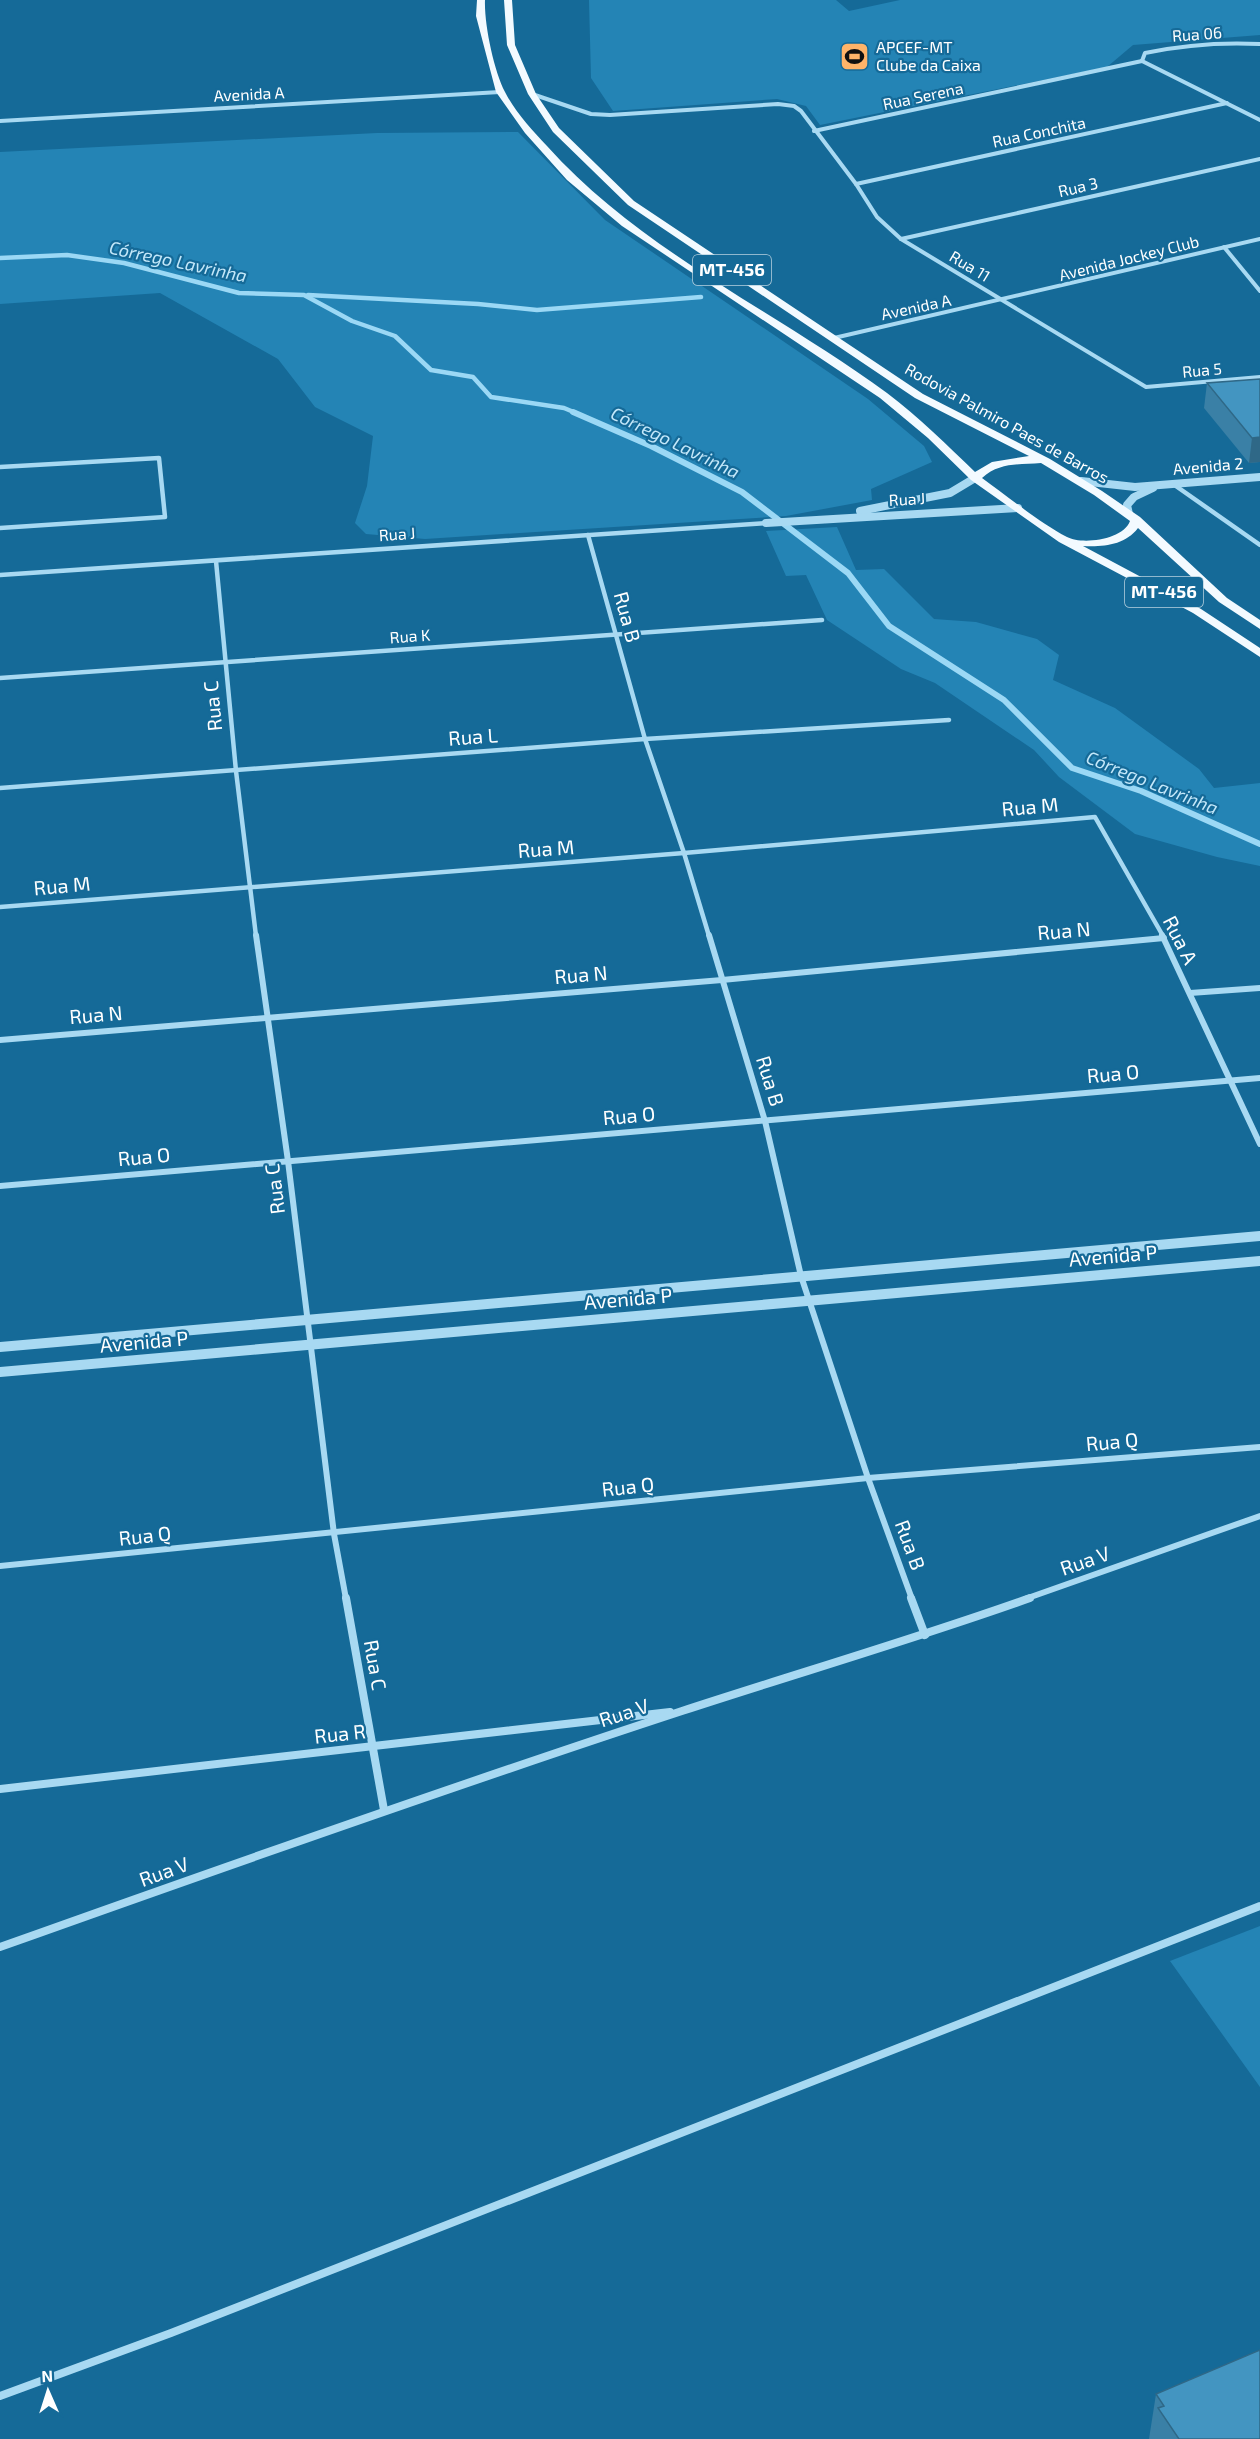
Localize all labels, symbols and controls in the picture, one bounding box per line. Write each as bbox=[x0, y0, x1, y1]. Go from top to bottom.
street label: Rua 06 bbox=[1171, 22, 1223, 45]
place label: APCEF-MT Clube da Caixa bbox=[876, 37, 981, 74]
sports icon: APCEF-MT Clube da Caixa bbox=[839, 40, 871, 72]
street label: Rua Serena bbox=[881, 78, 965, 113]
street label: Avenida A bbox=[213, 82, 285, 105]
street label: Rua Conchita bbox=[991, 112, 1087, 151]
street label: Rua 3 bbox=[1056, 173, 1100, 200]
street label: Avenida Jockey Club bbox=[1057, 231, 1201, 284]
water label: Córrego Lavrinha bbox=[107, 236, 249, 286]
street label: Rua 11 bbox=[946, 246, 994, 285]
road number: MT-456 bbox=[693, 255, 771, 285]
street label: Avenida A bbox=[879, 290, 953, 323]
street label: Rua 5 bbox=[1181, 358, 1223, 381]
street label: Rodovia Palmiro Paes de Barros bbox=[902, 359, 1112, 487]
water label: Córrego Lavrinha bbox=[608, 401, 743, 483]
street label: Avenida 2 bbox=[1172, 453, 1244, 478]
street label: Rua J bbox=[888, 488, 926, 509]
street label: Rua J bbox=[378, 523, 416, 544]
road number: MT-456 bbox=[1125, 577, 1203, 607]
street label: Rua B bbox=[610, 589, 646, 645]
street label: Rua K bbox=[389, 625, 432, 646]
street label: Rua C bbox=[198, 680, 226, 732]
street label: Rua L bbox=[447, 722, 498, 750]
water label: Córrego Lavrinha bbox=[1083, 746, 1222, 819]
street label: Rua M bbox=[1001, 792, 1059, 820]
street label: Rua M bbox=[517, 834, 575, 862]
street label: Rua M bbox=[33, 871, 91, 899]
street label: Rua A bbox=[1159, 911, 1203, 968]
street label: Rua N bbox=[1036, 916, 1092, 944]
street label: Rua N bbox=[553, 960, 609, 988]
street label: Rua N bbox=[68, 1000, 124, 1028]
street label: Rua B bbox=[752, 1053, 790, 1109]
street label: Rua O bbox=[1086, 1059, 1140, 1087]
street label: Rua O bbox=[602, 1101, 656, 1129]
street label: Rua O bbox=[117, 1142, 171, 1170]
street label: Rua C bbox=[259, 1163, 289, 1216]
street label: Avenida P bbox=[1068, 1239, 1158, 1271]
street label: Avenida P bbox=[583, 1282, 673, 1314]
street label: Avenida P bbox=[99, 1325, 189, 1357]
street label: Rua Q bbox=[1085, 1427, 1139, 1455]
street label: Rua Q bbox=[600, 1471, 655, 1501]
street label: Rua B bbox=[891, 1516, 931, 1573]
street label: Rua Q bbox=[117, 1520, 172, 1550]
street label: Rua V bbox=[1057, 1540, 1113, 1580]
street label: Rua C bbox=[360, 1638, 392, 1692]
street label: Rua V bbox=[596, 1693, 652, 1731]
street label: Rua R bbox=[313, 1718, 367, 1748]
street label: Rua V bbox=[136, 1851, 192, 1891]
north arrow bbox=[18, 2361, 78, 2421]
text: N bbox=[41, 2366, 53, 2385]

